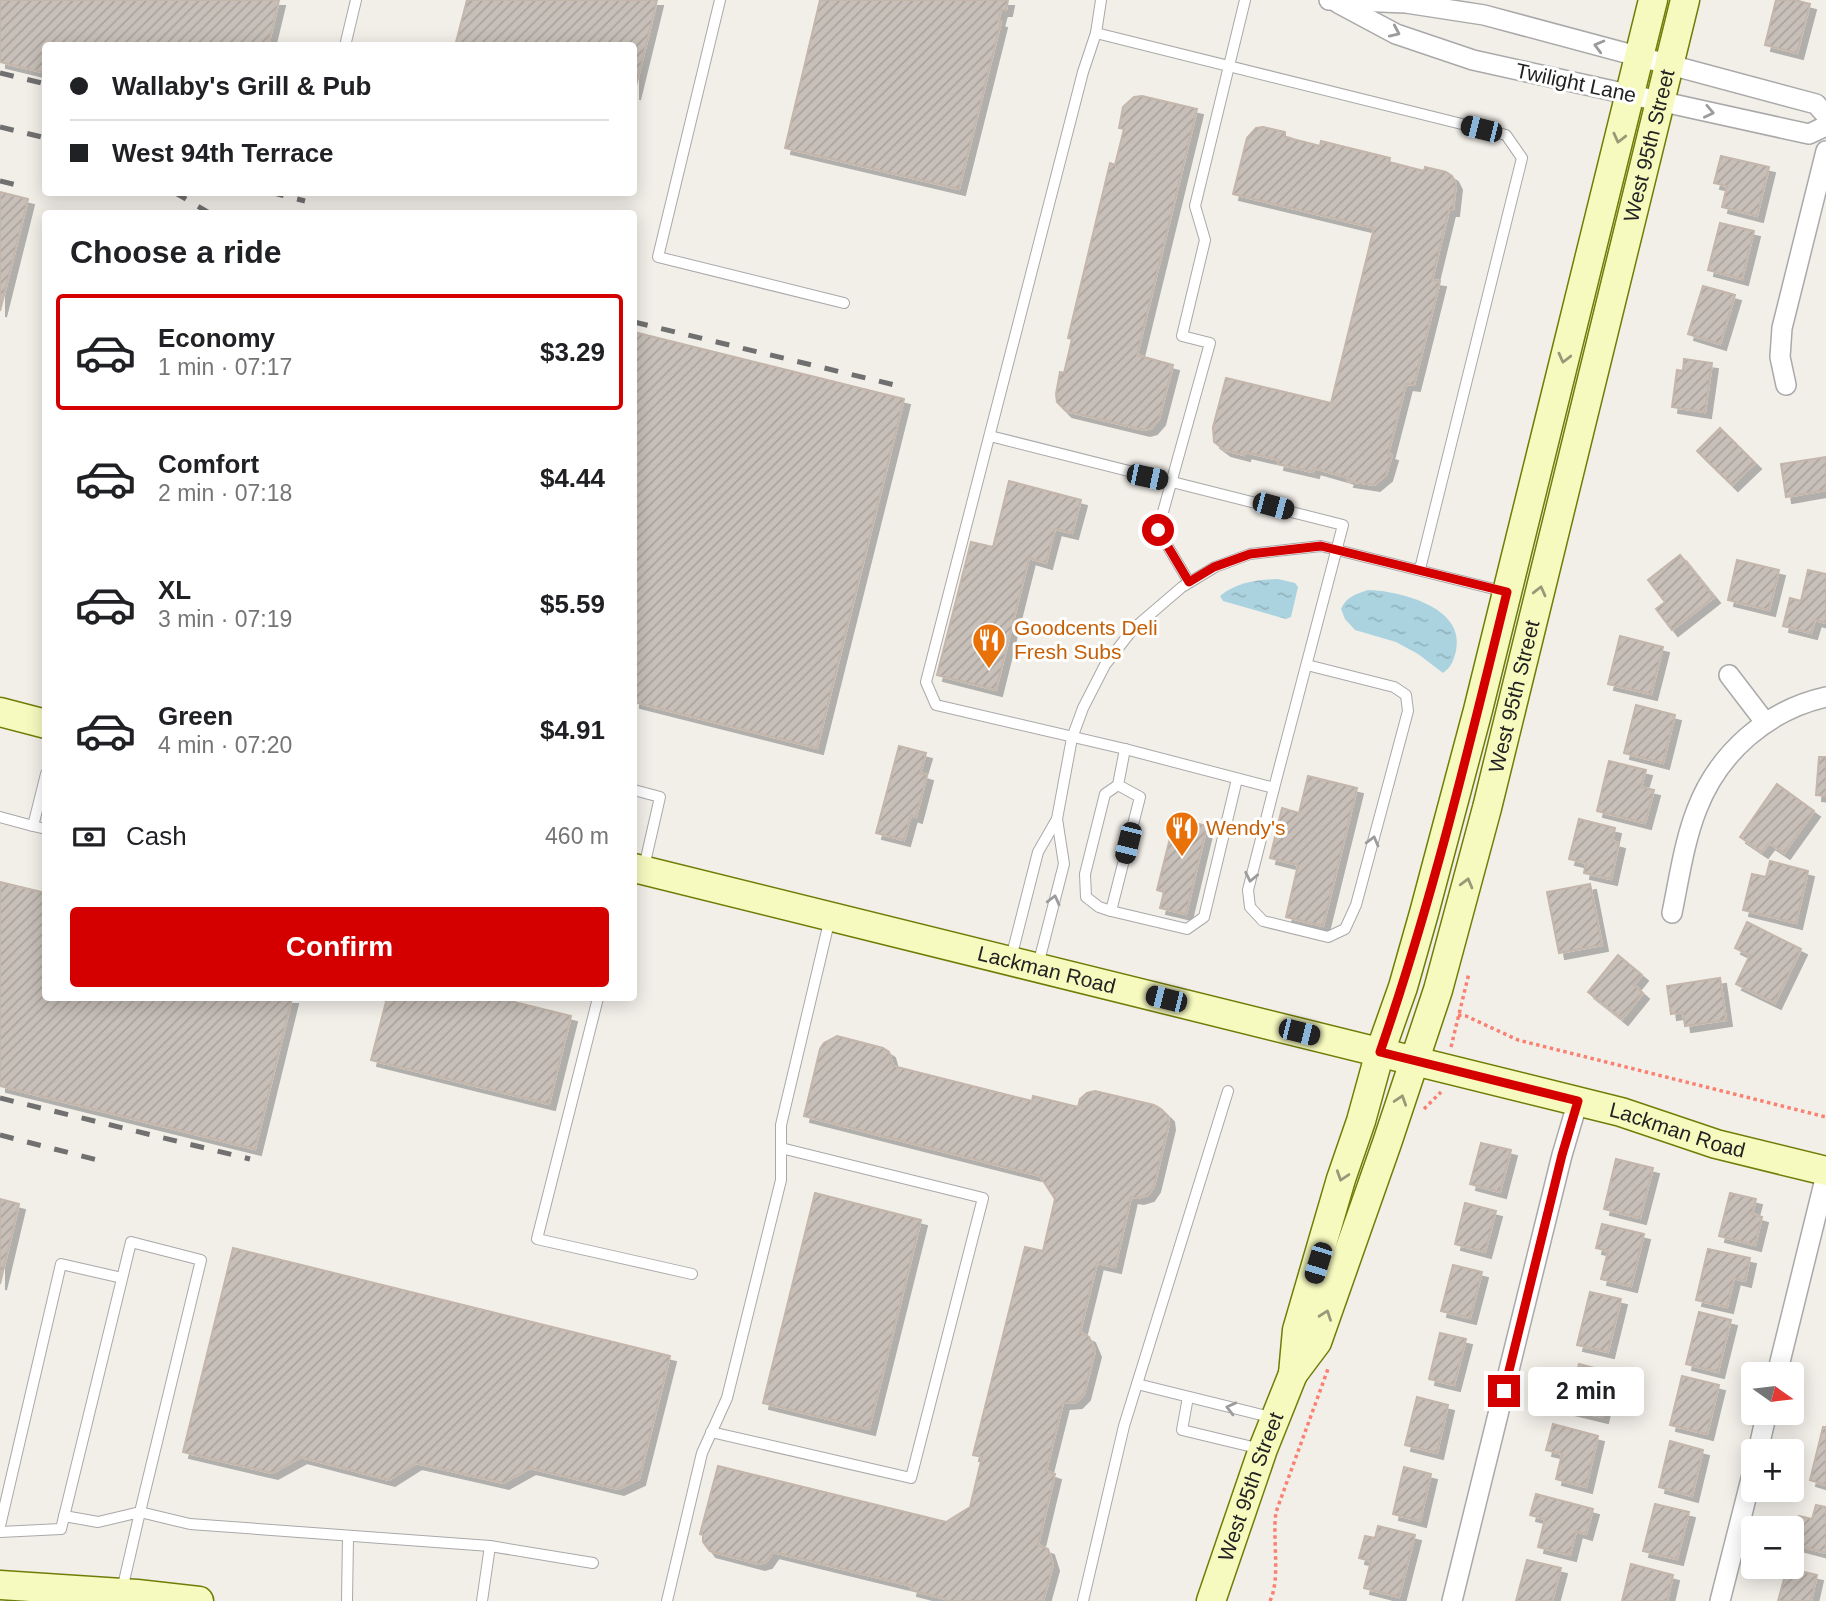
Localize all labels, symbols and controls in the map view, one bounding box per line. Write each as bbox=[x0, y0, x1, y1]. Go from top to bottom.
one-way arrow bbox=[1387, 24, 1400, 38]
one-way arrow bbox=[1593, 40, 1605, 54]
street label: Twilight Lane bbox=[1514, 59, 1638, 107]
street label: West 95th Street bbox=[1619, 67, 1679, 224]
text: Wallaby's Grill & Pub bbox=[112, 71, 372, 101]
one-way arrow bbox=[1703, 104, 1715, 118]
car bbox=[1459, 114, 1504, 144]
one-way arrow bbox=[1613, 131, 1627, 143]
text: West 94th Terrace bbox=[112, 138, 334, 168]
text: Choose a ride bbox=[70, 234, 282, 270]
icon: car bbox=[74, 321, 137, 384]
text: Economy bbox=[158, 323, 275, 353]
text: $3.29 bbox=[540, 337, 605, 367]
one-way arrow bbox=[1558, 352, 1572, 364]
text: 1 min · 07:17 bbox=[158, 354, 292, 380]
icon: car bbox=[74, 447, 137, 510]
text: Comfort bbox=[158, 449, 259, 479]
car bbox=[1125, 462, 1170, 492]
text: $4.44 bbox=[540, 463, 605, 493]
text: 2 min · 07:18 bbox=[158, 480, 292, 506]
car bbox=[1250, 490, 1297, 522]
route start bbox=[1142, 514, 1174, 546]
icon: car bbox=[74, 573, 137, 636]
text: XL bbox=[158, 575, 191, 605]
one-way arrow bbox=[1532, 585, 1546, 597]
text: $5.59 bbox=[540, 589, 605, 619]
text: 3 min · 07:19 bbox=[158, 606, 292, 632]
place label: Goodcents Deli Fresh Subs bbox=[1014, 616, 1158, 663]
street label: West 95th Street bbox=[1484, 618, 1544, 775]
restaurant icon: Goodcents Deli Fresh Subs bbox=[970, 621, 1008, 670]
icon: car bbox=[74, 699, 137, 762]
text: Green bbox=[158, 701, 233, 731]
text: $4.91 bbox=[540, 715, 605, 745]
text: 4 min · 07:20 bbox=[158, 732, 292, 758]
restaurant icon: Wendy's bbox=[1163, 809, 1201, 858]
place label: Wendy's bbox=[1206, 816, 1286, 839]
icon: cash bbox=[70, 818, 108, 856]
car bbox=[1113, 820, 1144, 866]
text: Cash bbox=[126, 821, 187, 851]
text: 460 m bbox=[545, 823, 609, 849]
one-way arrow bbox=[1365, 835, 1379, 847]
one-way arrow bbox=[1244, 871, 1259, 883]
one-way arrow bbox=[1459, 877, 1473, 889]
one-way arrow bbox=[1046, 894, 1060, 906]
button: Confirm bbox=[70, 907, 609, 987]
street label: Lackman Road bbox=[975, 941, 1118, 998]
car bbox=[1144, 984, 1189, 1014]
car bbox=[1277, 1017, 1322, 1047]
one-way arrow bbox=[1393, 1095, 1407, 1107]
street label: Lackman Road bbox=[1607, 1098, 1748, 1162]
one-way arrow bbox=[1336, 1170, 1350, 1182]
car bbox=[1302, 1240, 1335, 1286]
one-way arrow bbox=[1318, 1310, 1332, 1322]
north arrow bbox=[1741, 1362, 1804, 1424]
map controls bbox=[1741, 1362, 1804, 1579]
callout: 2 min bbox=[1528, 1366, 1644, 1416]
route end bbox=[1488, 1375, 1520, 1407]
text: 2 min bbox=[1556, 1378, 1616, 1404]
one-way arrow bbox=[1225, 1401, 1237, 1416]
street label: West 95th Street bbox=[1214, 1409, 1288, 1564]
button: + bbox=[1741, 1439, 1804, 1502]
button: − bbox=[1741, 1516, 1804, 1579]

